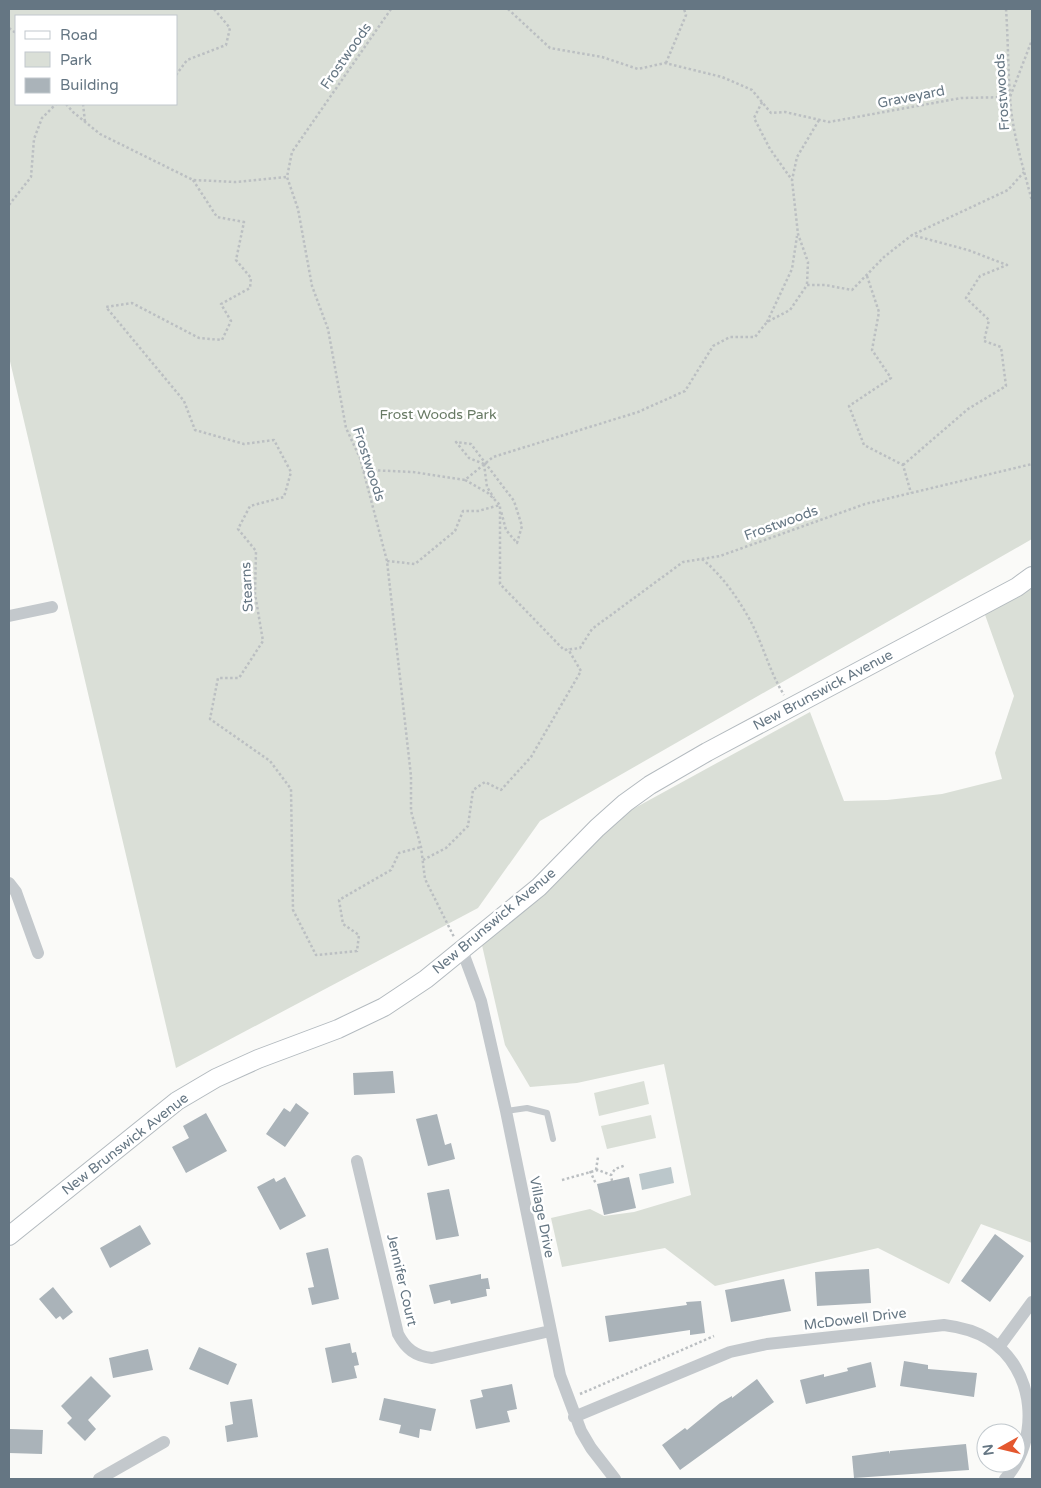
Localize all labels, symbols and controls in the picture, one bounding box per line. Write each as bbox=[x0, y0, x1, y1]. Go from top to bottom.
legend bbox=[15, 15, 178, 105]
street label: Frostwoods bbox=[317, 19, 375, 93]
text: Road bbox=[60, 26, 98, 44]
text: Park bbox=[60, 51, 92, 69]
street label: Frostwoods bbox=[991, 53, 1013, 131]
text: Building bbox=[60, 76, 119, 94]
street label: Graveyard bbox=[876, 82, 946, 112]
park label: Frost Woods Park bbox=[379, 406, 497, 423]
street label: Frostwoods bbox=[349, 425, 389, 504]
street label: Frostwoods bbox=[742, 502, 820, 544]
street label: Stearns bbox=[237, 561, 257, 612]
street label: New Brunswick Avenue bbox=[750, 646, 896, 734]
street label: New Brunswick Avenue bbox=[429, 864, 559, 978]
street label: New Brunswick Avenue bbox=[58, 1089, 192, 1199]
street label: Village Drive bbox=[526, 1175, 558, 1259]
street label: Jennifer Court bbox=[383, 1232, 421, 1328]
street label: McDowell Drive bbox=[803, 1304, 907, 1334]
north arrow bbox=[976, 1423, 1026, 1473]
text: N bbox=[979, 1443, 998, 1456]

